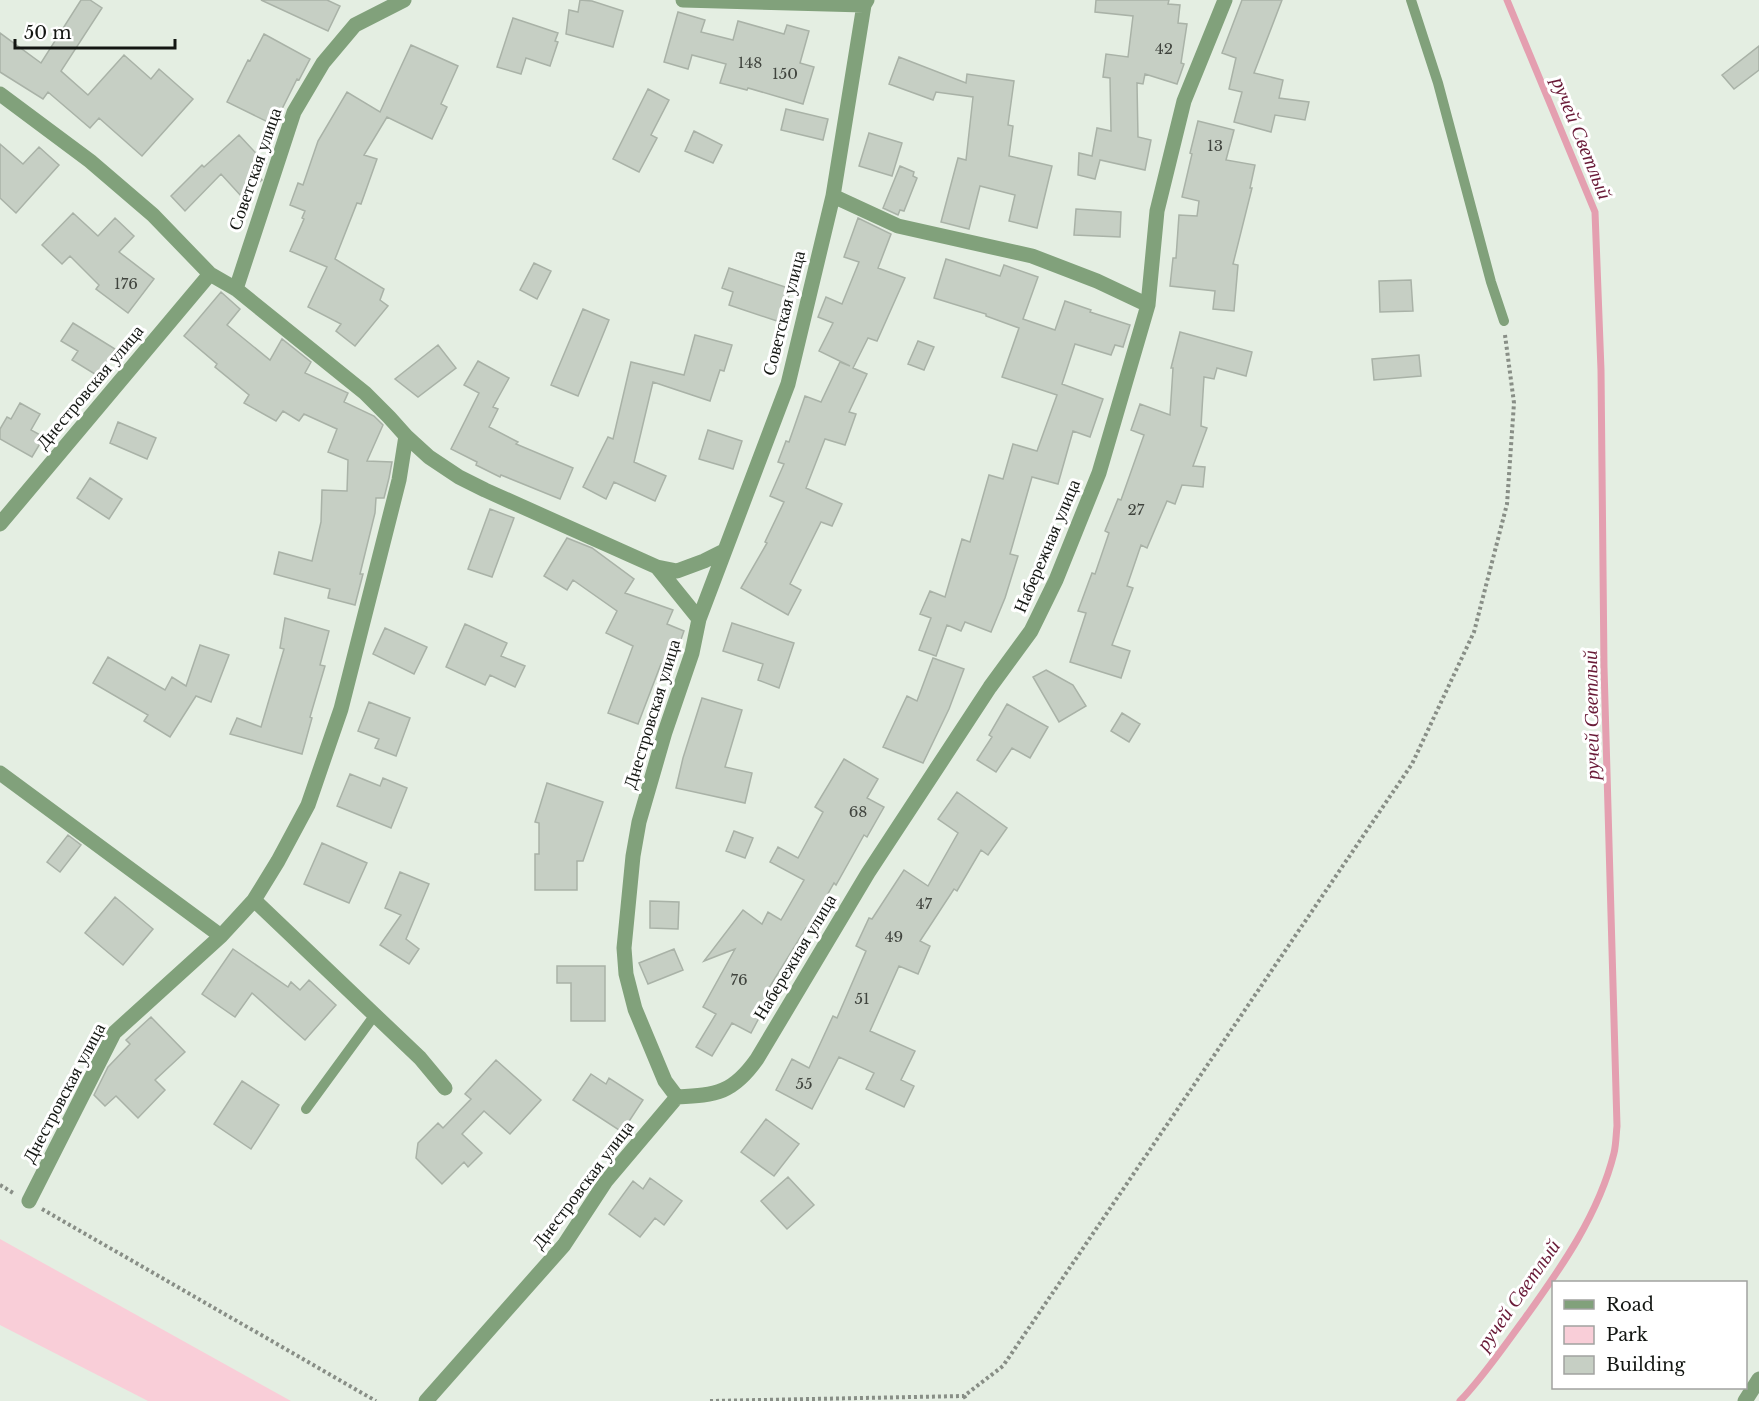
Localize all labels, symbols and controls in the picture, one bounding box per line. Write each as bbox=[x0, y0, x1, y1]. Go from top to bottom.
scale bar bbox=[15, 12, 176, 50]
text: 50 m bbox=[24, 22, 72, 44]
house number: 42 bbox=[1155, 39, 1173, 58]
house number: 148 bbox=[738, 53, 762, 72]
house number: 150 bbox=[772, 64, 798, 83]
water label: ручей Светлый bbox=[1546, 71, 1617, 203]
street label: Советская улица bbox=[224, 105, 286, 233]
house number: 13 bbox=[1207, 136, 1223, 155]
street label: Советская улица bbox=[758, 248, 810, 378]
house number: 176 bbox=[114, 274, 138, 293]
street label: Днестровская улица bbox=[32, 320, 148, 454]
street label: Набережная улица bbox=[1009, 476, 1085, 616]
house number: 27 bbox=[1128, 500, 1145, 519]
street label: Днестровская улица bbox=[619, 637, 685, 791]
water label: ручей Светлый bbox=[1578, 650, 1604, 782]
house number: 68 bbox=[849, 802, 867, 821]
street label: Набережная улица bbox=[749, 890, 841, 1024]
house number: 47 bbox=[916, 894, 933, 913]
house number: 49 bbox=[885, 927, 903, 946]
house number: 76 bbox=[730, 970, 748, 989]
house number: 51 bbox=[854, 989, 870, 1008]
street label: Днестровская улица bbox=[18, 1019, 110, 1167]
house number: 55 bbox=[795, 1074, 813, 1093]
street label: Днестровская улица bbox=[528, 1116, 638, 1254]
water label: ручей Светлый bbox=[1470, 1235, 1565, 1357]
legend bbox=[1552, 1281, 1747, 1389]
text: Road bbox=[1606, 1294, 1654, 1316]
text: Park bbox=[1606, 1324, 1648, 1346]
text: Building bbox=[1606, 1354, 1685, 1376]

